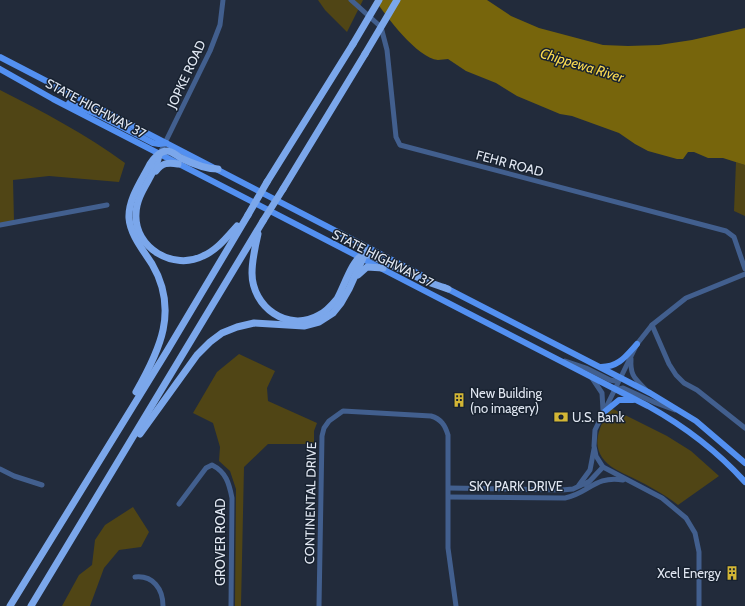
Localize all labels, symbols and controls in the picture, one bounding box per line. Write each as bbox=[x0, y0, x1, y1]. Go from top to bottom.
street label: JOPKE ROAD bbox=[163, 37, 209, 112]
water label: Chippewa River bbox=[538, 44, 627, 86]
street label: STATE HIGHWAY 37 bbox=[43, 75, 149, 141]
street label: FEHR ROAD bbox=[475, 146, 545, 180]
street label: STATE HIGHWAY 37 bbox=[330, 226, 437, 291]
place label: New Building (no imagery) bbox=[470, 385, 542, 416]
building icon: New Building (no imagery) bbox=[451, 392, 467, 408]
bank icon: U.S. Bank bbox=[553, 409, 569, 425]
place label: U.S. Bank bbox=[572, 409, 624, 425]
street label: CONTINENTAL DRIVE bbox=[301, 442, 319, 564]
street label: SKY PARK DRIVE bbox=[469, 478, 563, 494]
street label: GROVER ROAD bbox=[212, 498, 228, 586]
place label: Xcel Energy bbox=[657, 565, 721, 581]
building icon: Xcel Energy bbox=[724, 565, 740, 581]

